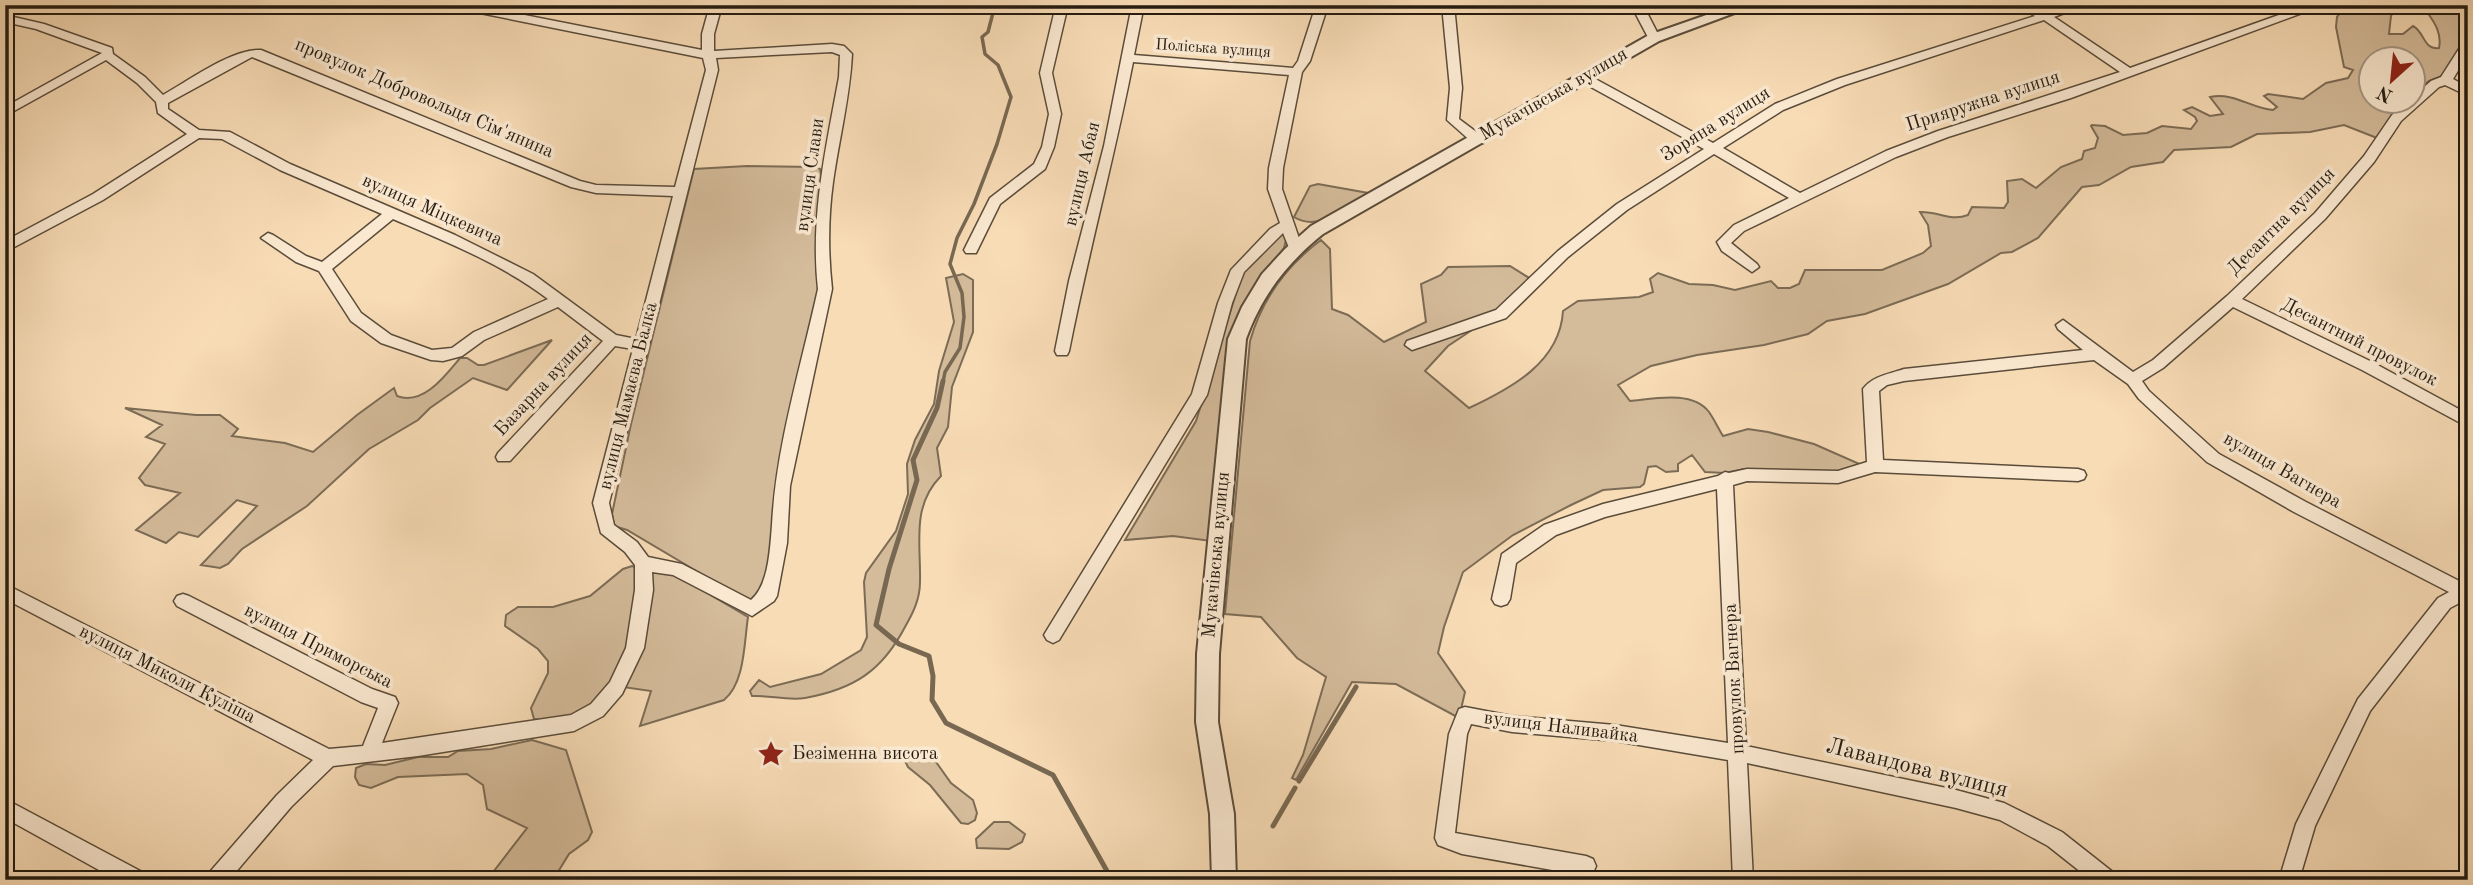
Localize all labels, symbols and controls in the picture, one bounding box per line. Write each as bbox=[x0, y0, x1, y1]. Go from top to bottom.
street label: провулок Добровольця Сім'янина bbox=[292, 36, 557, 163]
street label: Поліська вулиця bbox=[1155, 37, 1271, 61]
street label: Мукачівська вулиця bbox=[1477, 45, 1631, 145]
north arrow bbox=[2358, 46, 2428, 116]
street label: Прияружна вулиця bbox=[1904, 68, 2062, 136]
text: N bbox=[2374, 81, 2396, 105]
street label: Зоряна вулиця bbox=[1658, 84, 1774, 166]
street label: вулиця Слави bbox=[794, 117, 828, 233]
street label: вулиця Абая bbox=[1062, 120, 1104, 228]
street label: Десантна вулиця bbox=[2225, 165, 2339, 279]
street label: вулиця Міцкевича bbox=[359, 172, 506, 251]
street label: Десантний провулок bbox=[2278, 295, 2441, 391]
street label: вулиця Мамаєва Балка bbox=[596, 300, 662, 492]
street label: Базарна вулиця bbox=[491, 330, 597, 440]
street label: вулиця Вагнера bbox=[2220, 430, 2345, 513]
street label: Мукачівська вулиця bbox=[1200, 471, 1234, 639]
street label: вулиця Приморська bbox=[241, 601, 396, 693]
street label: провулок Вагнера bbox=[1722, 603, 1748, 755]
street label: вулиця Миколи Куліша bbox=[76, 622, 259, 728]
street label: вулиця Наливайка bbox=[1483, 709, 1640, 747]
street label: Лавандова вулиця bbox=[1824, 734, 2010, 802]
place icon: Безіменна висота bbox=[756, 739, 786, 769]
place label: Безіменна висота bbox=[792, 745, 939, 764]

